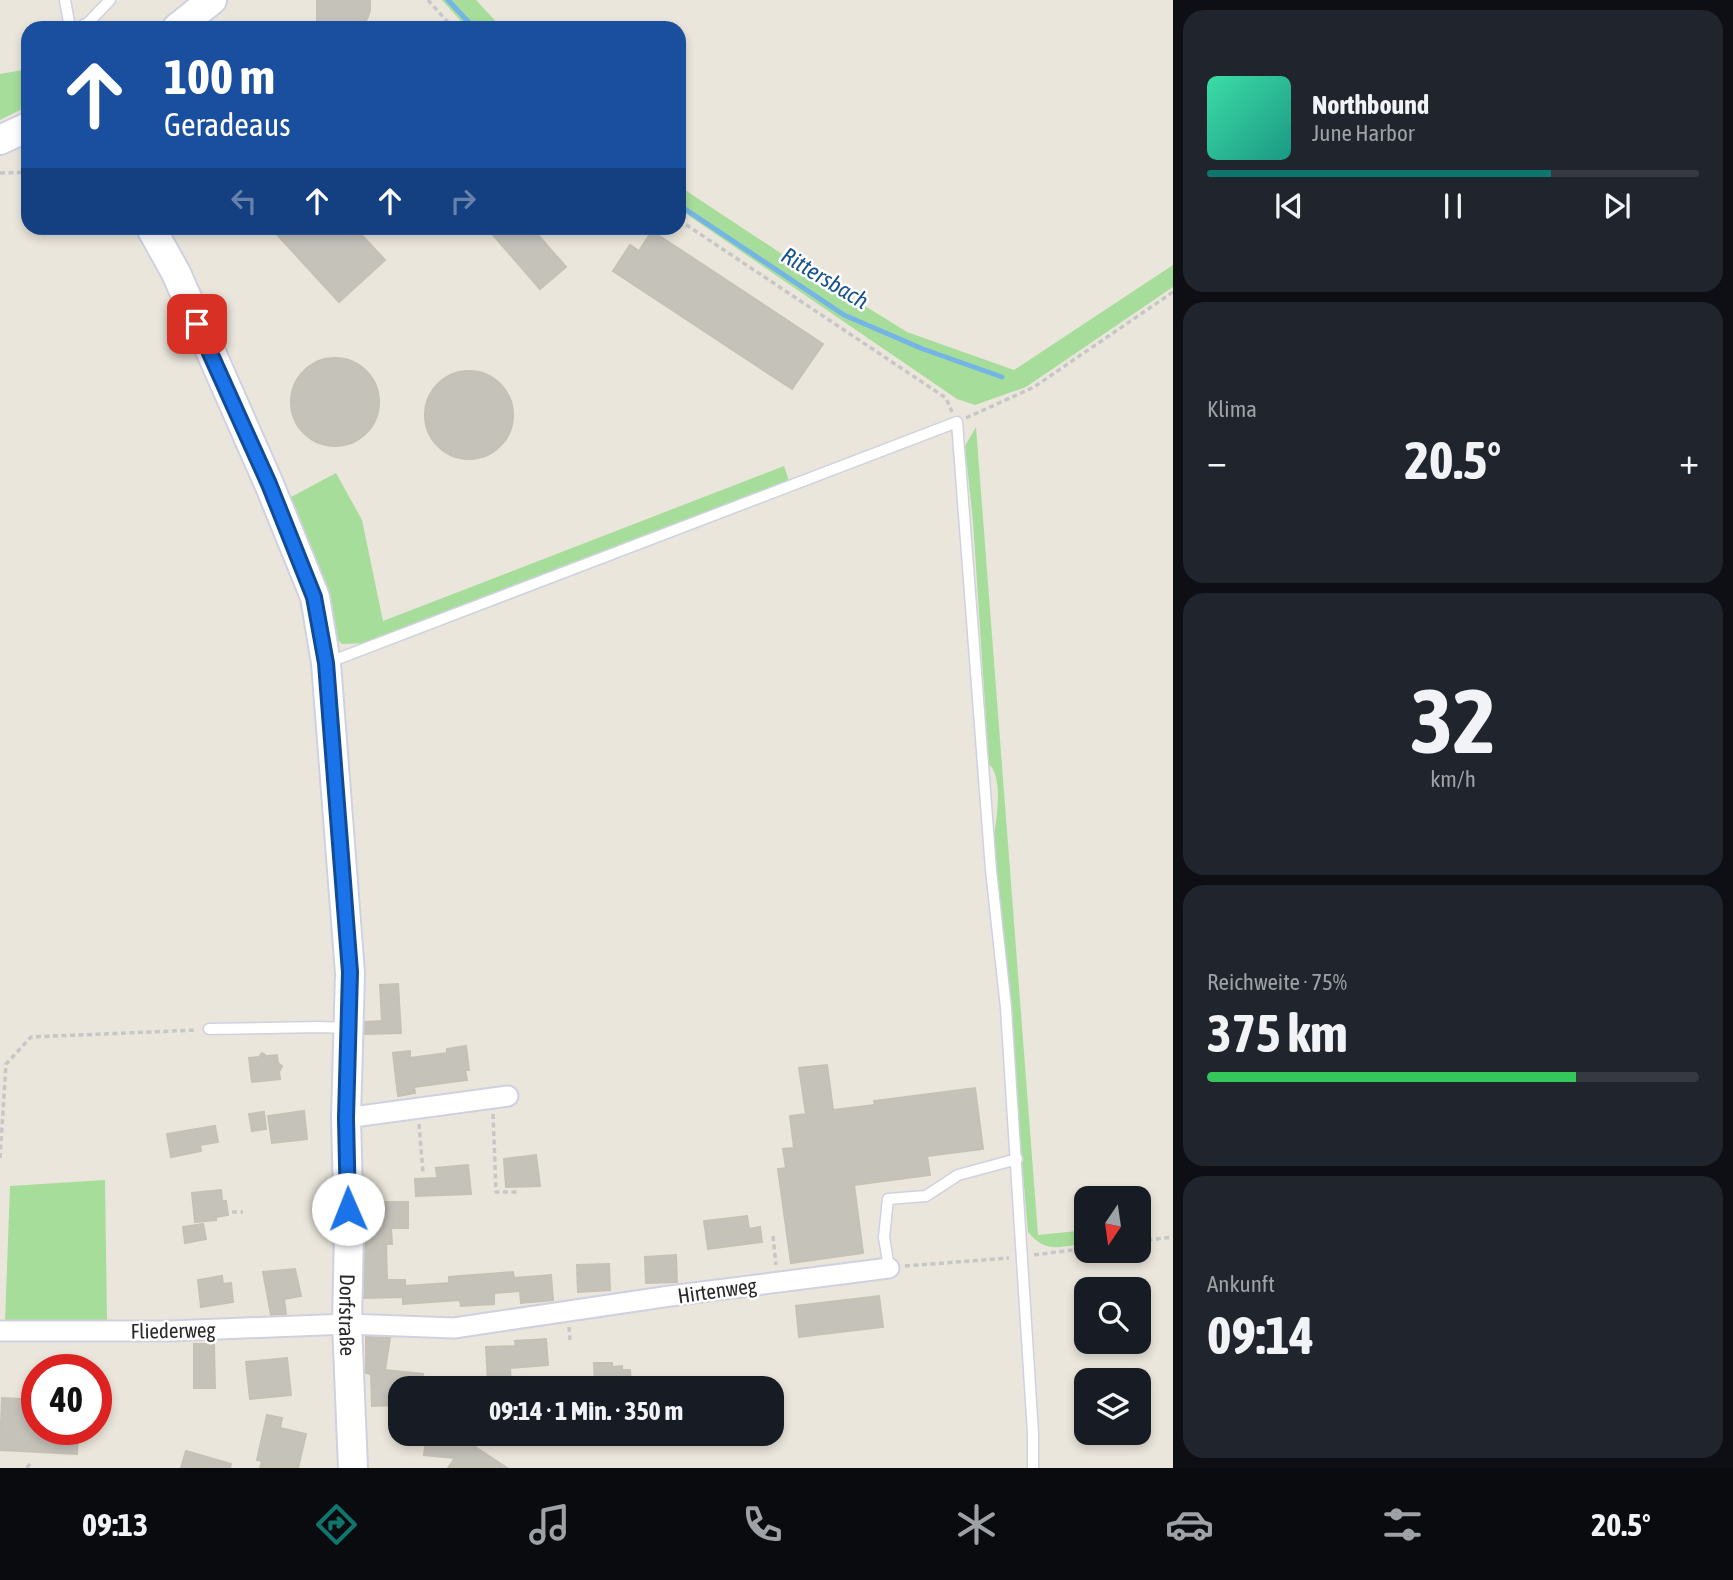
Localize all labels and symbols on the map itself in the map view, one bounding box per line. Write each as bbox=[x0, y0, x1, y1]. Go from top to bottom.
water label: Rittersbach bbox=[777, 242, 873, 314]
pin bbox=[167, 294, 227, 354]
position arrow bbox=[311, 1172, 385, 1246]
north arrow bbox=[1074, 1186, 1152, 1264]
street label: Hirtenweg bbox=[676, 1273, 758, 1307]
street label: Dorfstraße bbox=[335, 1274, 360, 1356]
street label: Fliederweg bbox=[130, 1317, 216, 1343]
speed limit sign: 40 bbox=[21, 1354, 112, 1445]

